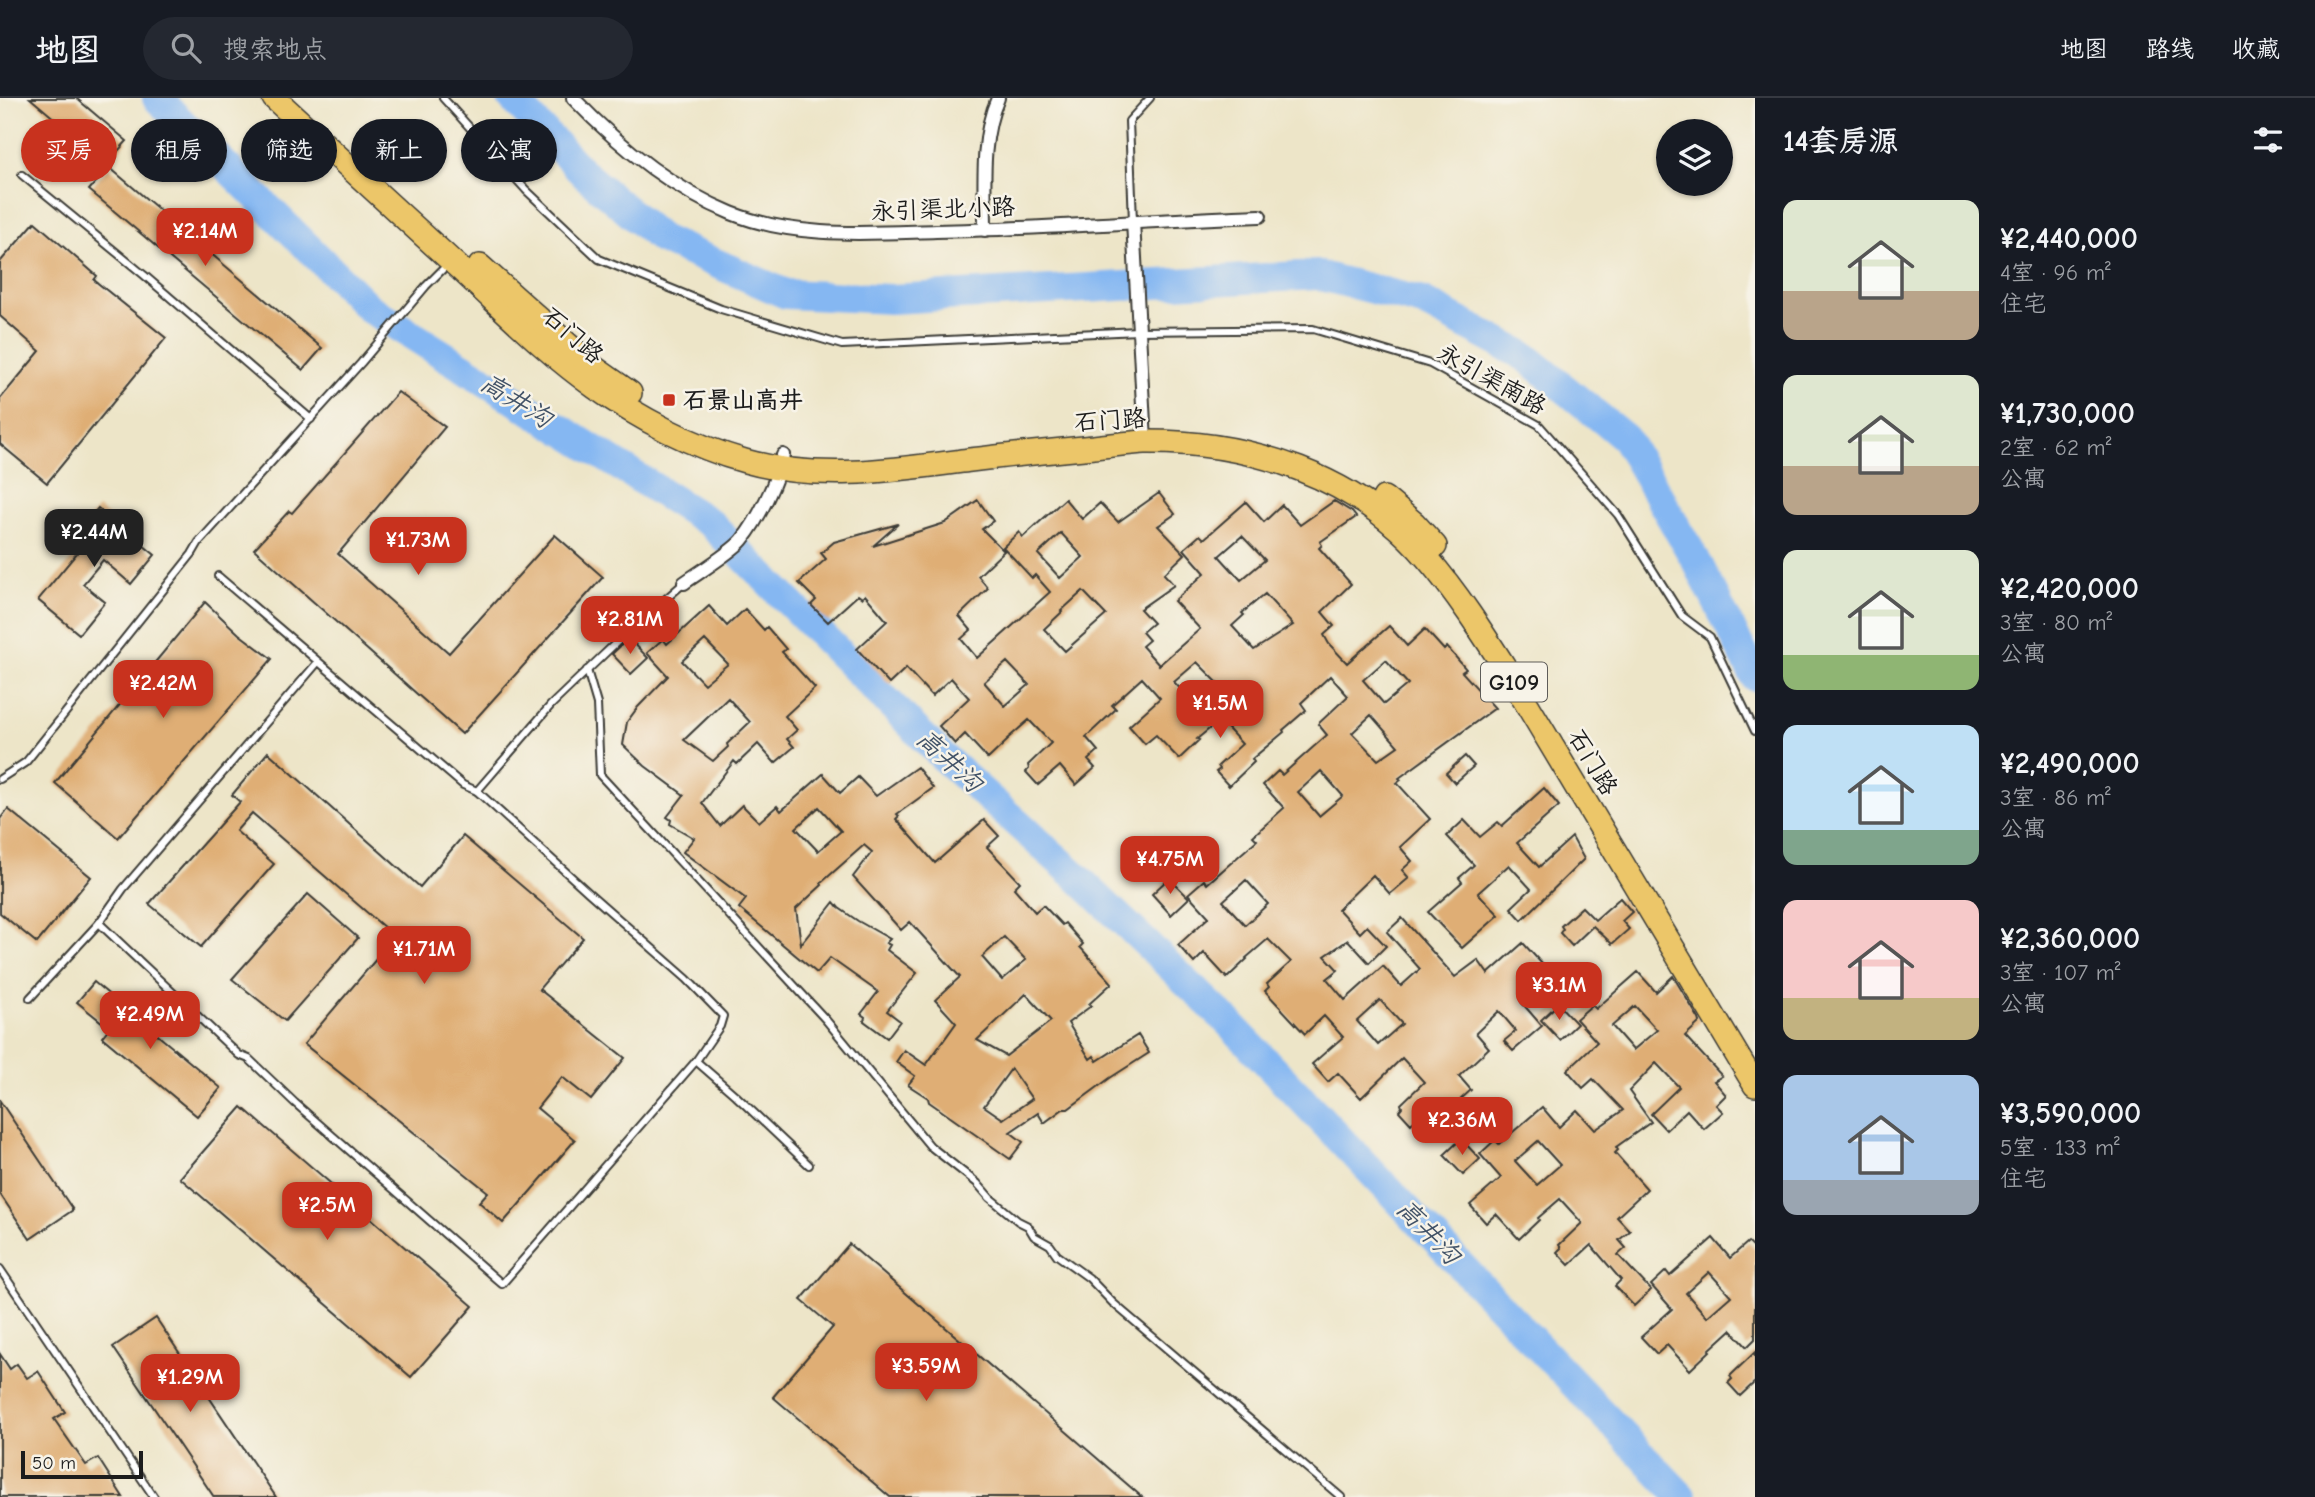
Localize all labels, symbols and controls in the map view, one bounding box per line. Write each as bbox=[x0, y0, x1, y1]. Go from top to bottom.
search box bbox=[143, 17, 633, 80]
icon: search bbox=[167, 29, 205, 67]
text: 地图 bbox=[35, 31, 101, 69]
text: 搜索地点 bbox=[223, 35, 327, 65]
text: 地图 bbox=[2060, 35, 2108, 63]
text: 路线 bbox=[2146, 35, 2194, 63]
text: 收藏 bbox=[2232, 35, 2280, 63]
chip: 买房 bbox=[21, 119, 117, 182]
chip: 租房 bbox=[131, 119, 227, 182]
chip: 筛选 bbox=[241, 119, 337, 182]
chip: 新上 bbox=[351, 119, 447, 182]
chip: 公寓 bbox=[461, 119, 557, 182]
map controls bbox=[1656, 119, 1733, 196]
button: layers bbox=[1656, 119, 1733, 196]
icon: filters bbox=[2249, 121, 2287, 159]
text: 14套房源 bbox=[1783, 124, 1899, 159]
street label: 永引渠北小路 bbox=[871, 192, 1015, 226]
pin: ¥2.14M bbox=[148, 208, 262, 268]
text: ¥2.14M bbox=[172, 217, 238, 244]
text: ¥2,440,000 bbox=[2000, 221, 2138, 256]
icon: home bbox=[1839, 228, 1923, 312]
text: 4室 · 96 m² bbox=[2000, 259, 2111, 286]
text: 住宅 bbox=[2000, 290, 2046, 317]
street label: 石门路 bbox=[537, 301, 609, 369]
street label: 永引渠南路 bbox=[1433, 338, 1551, 420]
water label: 高井沟 bbox=[475, 368, 559, 435]
place label: 石景山高井 bbox=[683, 386, 803, 414]
marker: 石景山高井 bbox=[661, 392, 677, 408]
text: ¥1,730,000 bbox=[2000, 396, 2135, 431]
icon: home bbox=[1839, 403, 1923, 487]
street label: 石门路 bbox=[1073, 404, 1147, 436]
text: 2室 · 62 m² bbox=[2000, 434, 2111, 461]
text: 公寓 bbox=[2000, 465, 2046, 492]
pin: ¥2.44M bbox=[37, 510, 151, 569]
text: ¥2.44M bbox=[60, 518, 128, 545]
pin: ¥1.73M bbox=[361, 518, 475, 577]
text: ¥1.73M bbox=[386, 526, 450, 553]
text: ¥2,420,000 bbox=[2000, 571, 2139, 606]
icon: home bbox=[1839, 578, 1923, 662]
pin: ¥2.81M bbox=[573, 596, 687, 656]
text: ¥2.81M bbox=[597, 605, 663, 632]
text: 3室 · 80 m² bbox=[2000, 609, 2112, 636]
text: 公寓 bbox=[2000, 640, 2046, 667]
pin: ¥2.42M bbox=[106, 660, 220, 720]
road number: G109 bbox=[1481, 662, 1547, 702]
text: ¥2.42M bbox=[129, 669, 197, 696]
pin: ¥1.5M bbox=[1171, 680, 1269, 740]
text: ¥1.5M bbox=[1192, 689, 1248, 716]
water label: 高井沟 bbox=[910, 723, 989, 800]
street label: 石门路 bbox=[1562, 724, 1624, 800]
text: ¥2,490,000 bbox=[2000, 746, 2140, 781]
icon: home bbox=[1839, 753, 1923, 837]
text: 3室 · 86 m² bbox=[2000, 784, 2111, 811]
text: 公寓 bbox=[2000, 815, 2046, 842]
pin: ¥4.75M bbox=[1113, 836, 1227, 896]
text: ¥4.75M bbox=[1136, 845, 1204, 872]
text: ¥2,360,000 bbox=[2000, 921, 2140, 956]
pin: ¥1.71M bbox=[367, 926, 481, 986]
icon: home bbox=[1839, 928, 1923, 1012]
text: ¥1.71M bbox=[393, 935, 455, 962]
text: 3室 · 107 m² bbox=[2000, 959, 2120, 986]
pin: ¥3.1M bbox=[1510, 962, 1608, 1022]
text: ¥3.1M bbox=[1532, 971, 1586, 998]
text: 公寓 bbox=[2000, 990, 2046, 1017]
pin: ¥2.49M bbox=[93, 992, 207, 1051]
text: ¥2.49M bbox=[116, 1000, 184, 1027]
text: ¥3,590,000 bbox=[2000, 1096, 2141, 1131]
pin: ¥2.36M bbox=[1405, 1098, 1519, 1157]
icon: home bbox=[1839, 1103, 1923, 1187]
text: ¥2.36M bbox=[1428, 1106, 1496, 1133]
text: 5室 · 133 m² bbox=[2000, 1134, 2120, 1161]
text: 住宅 bbox=[2000, 1165, 2046, 1192]
pin: ¥2.5M bbox=[278, 1182, 376, 1242]
text: ¥2.5M bbox=[298, 1191, 356, 1218]
water label: 高井沟 bbox=[1390, 1194, 1467, 1272]
pin: ¥3.59M bbox=[869, 1344, 983, 1403]
text: ¥3.59M bbox=[891, 1352, 961, 1379]
pin: ¥1.29M bbox=[133, 1354, 247, 1414]
text: ¥1.29M bbox=[157, 1363, 223, 1390]
scale bar bbox=[21, 1448, 144, 1480]
text: 50 m bbox=[32, 1452, 76, 1474]

